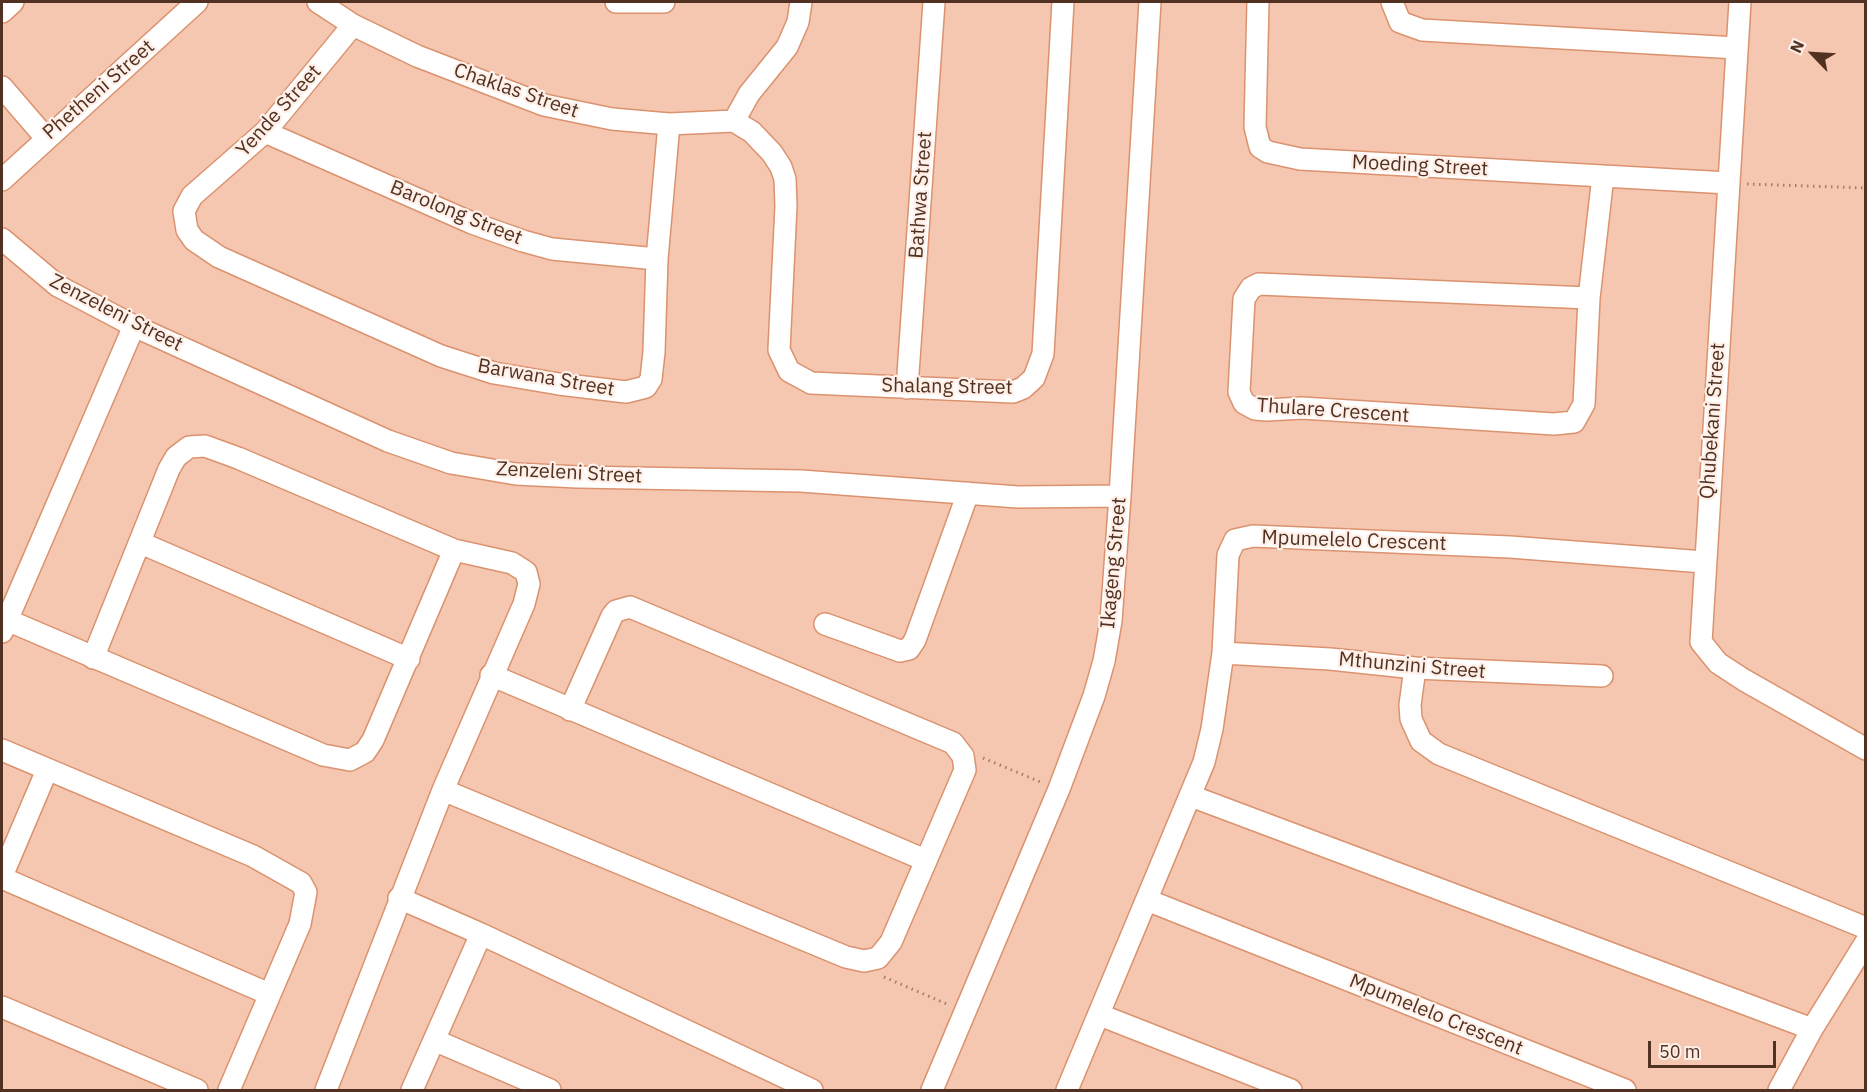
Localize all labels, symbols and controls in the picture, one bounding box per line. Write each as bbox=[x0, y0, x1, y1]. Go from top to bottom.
north arrow bbox=[1783, 24, 1843, 84]
street label: Phetheni Street bbox=[38, 35, 160, 145]
text: N bbox=[1785, 37, 1808, 56]
street label: Chaklas Street bbox=[450, 58, 582, 124]
street label: Yende Street bbox=[231, 60, 327, 162]
street label: Bathwa Street bbox=[905, 131, 937, 259]
street label: Moeding Street bbox=[1351, 150, 1489, 182]
street label: Barolong Street bbox=[386, 176, 526, 250]
street label: Zenzeleni Street bbox=[45, 269, 187, 357]
street label: Qhubekani Street bbox=[1696, 342, 1730, 500]
street label: Barwana Street bbox=[476, 354, 616, 402]
street label: Shalang Street bbox=[881, 374, 1013, 400]
street label: Thulare Crescent bbox=[1256, 394, 1410, 428]
street label: Zenzeleni Street bbox=[495, 457, 643, 489]
street label: Ikageng Street bbox=[1096, 496, 1132, 630]
street label: Mpumelelo Crescent bbox=[1261, 526, 1447, 556]
street label: Mthunzini Street bbox=[1337, 648, 1487, 684]
street label: Mpumelelo Crescent bbox=[1346, 969, 1526, 1061]
scale bar bbox=[1651, 1029, 1778, 1067]
text: 50 m bbox=[1659, 1040, 1701, 1063]

